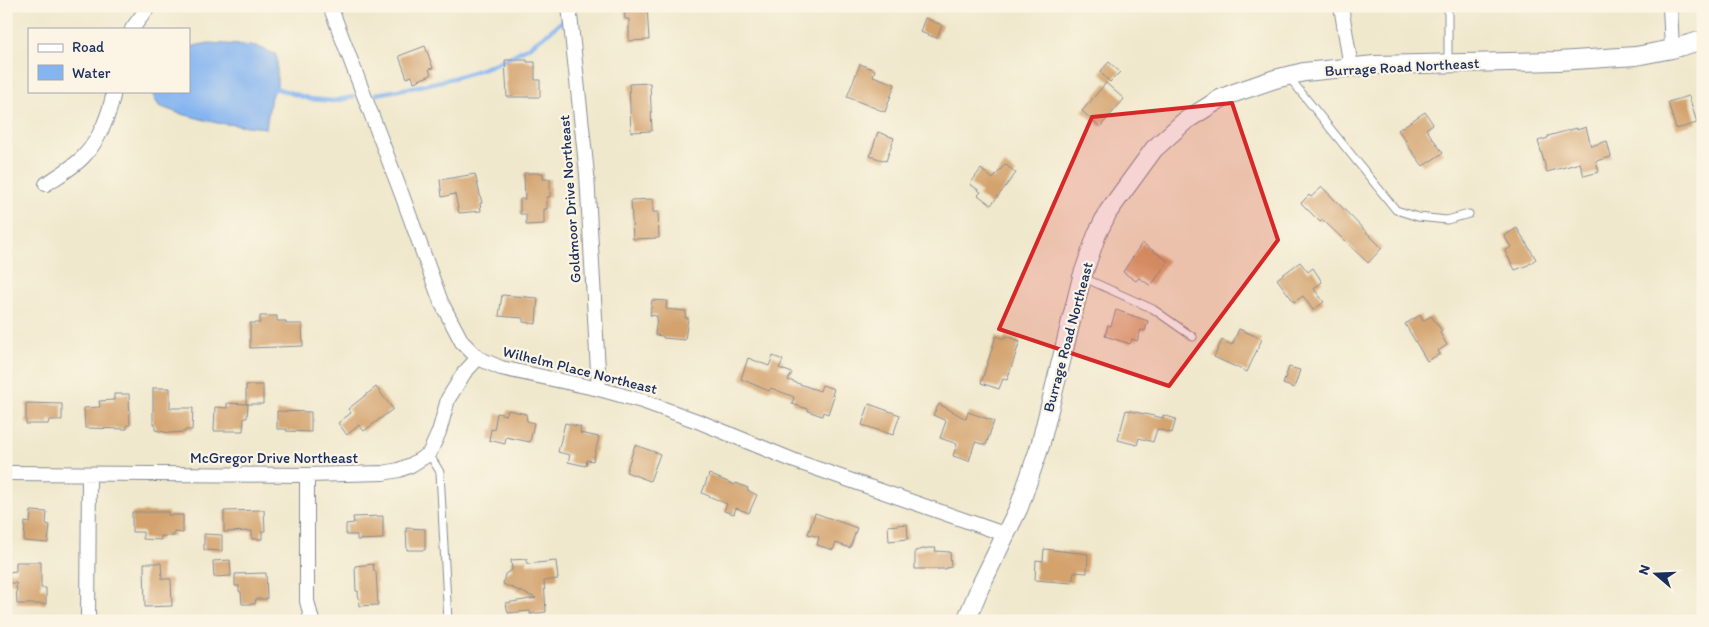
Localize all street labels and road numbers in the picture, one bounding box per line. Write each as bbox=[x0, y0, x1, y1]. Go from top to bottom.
street label: Burrage Road Northeast bbox=[1324, 54, 1480, 80]
street label: Goldmoor Drive Northeast bbox=[555, 114, 585, 284]
street label: Burrage Road Northeast bbox=[1039, 260, 1097, 414]
street label: Wilhelm Place Northeast bbox=[501, 342, 660, 398]
street label: McGregor Drive Northeast bbox=[190, 449, 358, 467]

